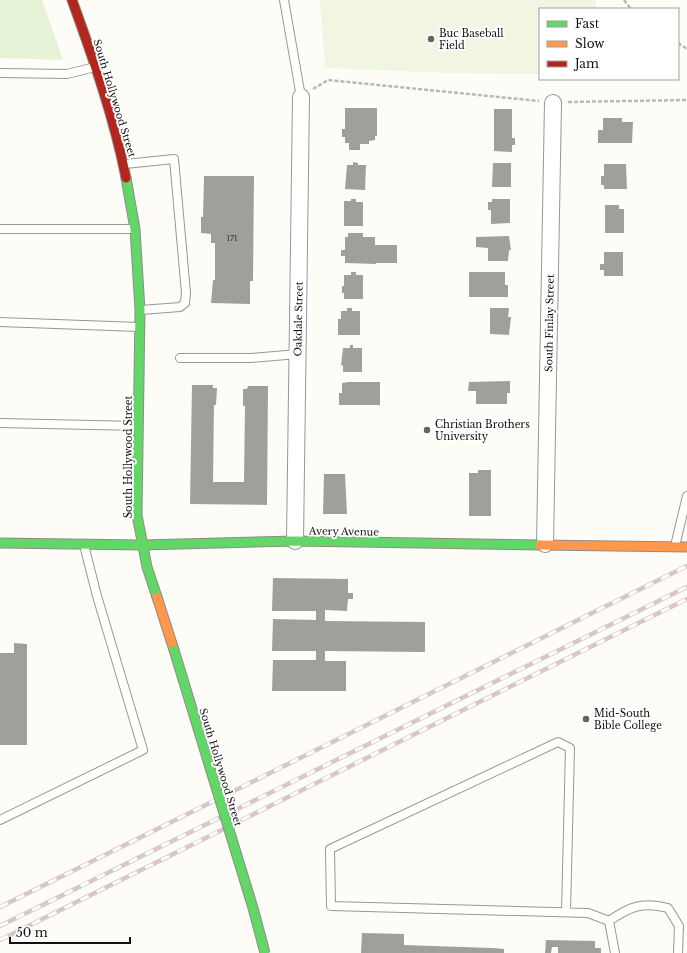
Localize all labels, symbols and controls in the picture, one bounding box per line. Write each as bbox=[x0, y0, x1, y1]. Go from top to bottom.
legend bbox=[539, 8, 679, 80]
text: Fast bbox=[575, 16, 600, 31]
place label: Buc Baseball Field bbox=[439, 27, 504, 52]
marker: Buc Baseball Field bbox=[426, 34, 436, 44]
text: Slow bbox=[575, 36, 605, 51]
street label: South Hollywood Street bbox=[90, 38, 139, 159]
text: Jam bbox=[573, 56, 599, 71]
house number: 171 bbox=[226, 233, 238, 243]
street label: South Finlay Street bbox=[542, 274, 557, 372]
street label: Oakdale Street bbox=[291, 281, 306, 357]
street label: South Hollywood Street bbox=[122, 395, 135, 518]
place label: Christian Brothers University bbox=[435, 418, 530, 443]
marker: Christian Brothers University bbox=[422, 425, 432, 435]
street label: Avery Avenue bbox=[308, 524, 379, 539]
street label: South Hollywood Street bbox=[196, 707, 245, 828]
place label: Mid-South Bible College bbox=[594, 707, 662, 732]
marker: Mid-South Bible College bbox=[581, 714, 591, 724]
scale bar bbox=[10, 919, 130, 945]
text: 50 m bbox=[16, 925, 48, 940]

